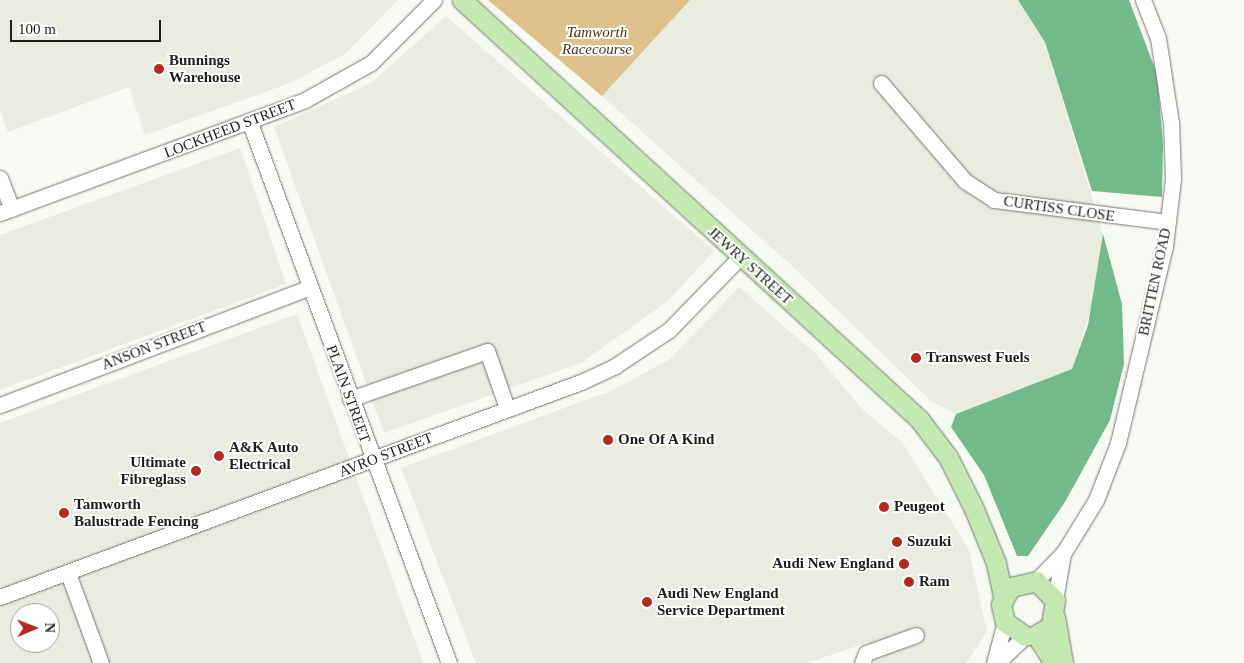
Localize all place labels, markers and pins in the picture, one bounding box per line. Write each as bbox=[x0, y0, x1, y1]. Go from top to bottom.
place label: Bunnings Warehouse bbox=[169, 51, 240, 86]
marker: Bunnings Warehouse bbox=[153, 63, 165, 75]
place label: Transwest Fuels bbox=[926, 349, 1029, 367]
marker: Transwest Fuels bbox=[910, 352, 922, 364]
place label: One Of A Kind bbox=[618, 431, 716, 449]
marker: One Of A Kind bbox=[602, 434, 614, 446]
place label: A&K Auto Electrical bbox=[229, 438, 299, 473]
marker: A&K Auto Electrical bbox=[213, 450, 225, 462]
place label: Ultimate Fibreglass bbox=[120, 453, 186, 488]
marker: Ultimate Fibreglass bbox=[190, 465, 202, 477]
place label: Tamworth Balustrade Fencing bbox=[74, 495, 199, 530]
place label: Peugeot bbox=[894, 498, 945, 516]
marker: Peugeot bbox=[878, 501, 890, 513]
marker: Tamworth Balustrade Fencing bbox=[58, 507, 70, 519]
place label: Suzuki bbox=[907, 533, 951, 551]
marker: Suzuki bbox=[891, 536, 903, 548]
place label: Audi New England bbox=[772, 555, 894, 573]
marker: Audi New England bbox=[898, 558, 910, 570]
place label: Ram bbox=[919, 573, 950, 591]
marker: Ram bbox=[903, 576, 915, 588]
place label: Audi New England Service Department bbox=[657, 584, 785, 619]
marker: Audi New England Service Department bbox=[641, 596, 653, 608]

